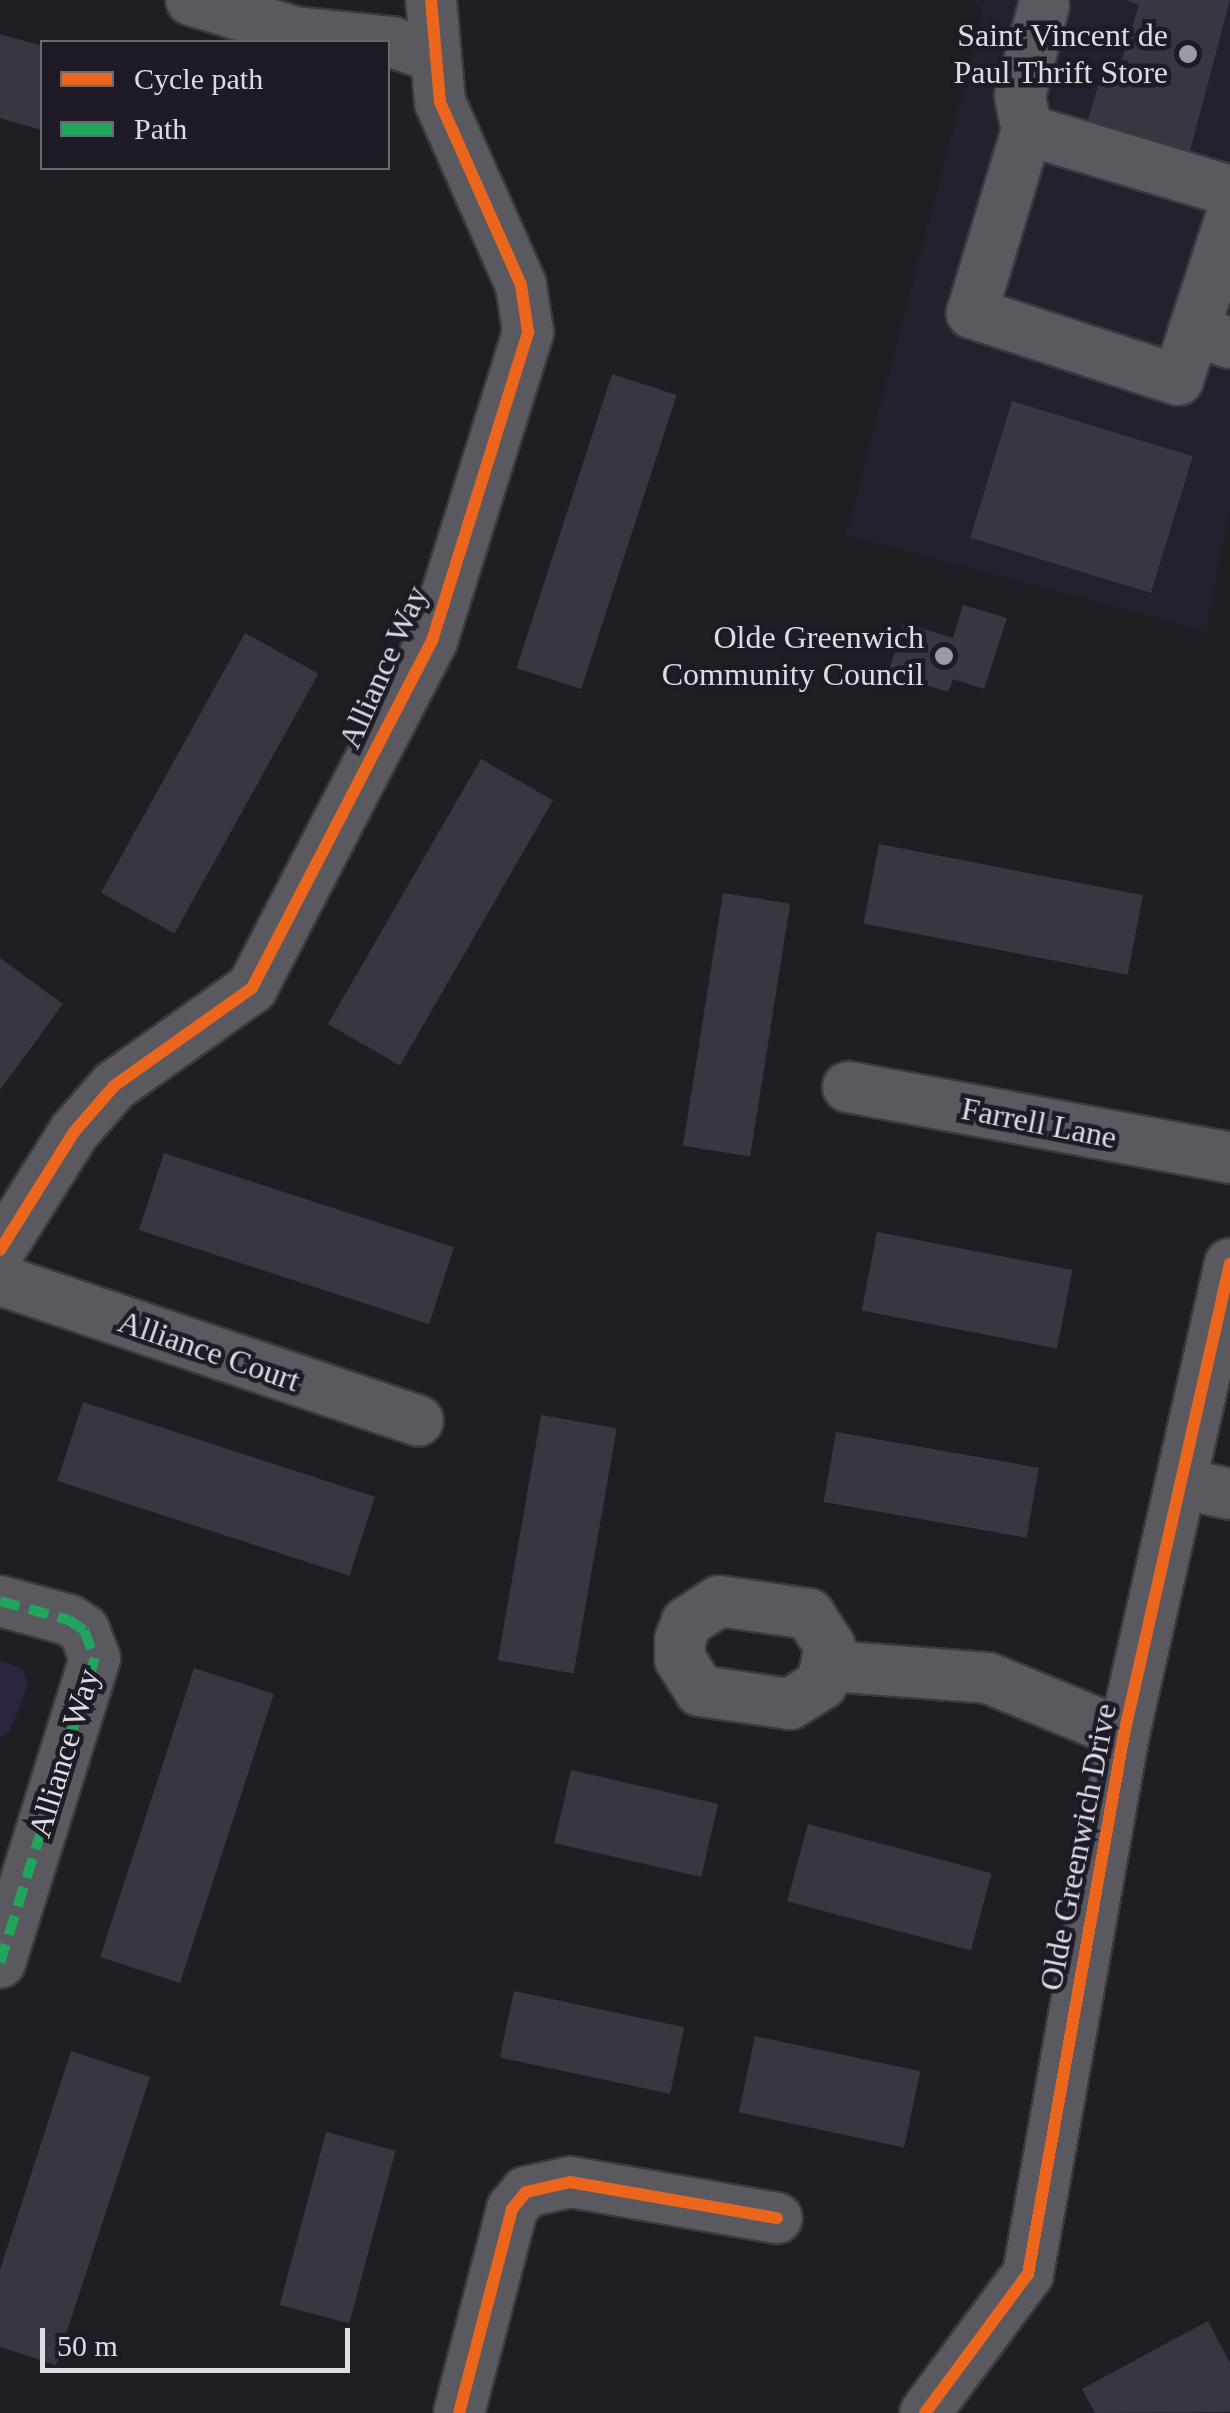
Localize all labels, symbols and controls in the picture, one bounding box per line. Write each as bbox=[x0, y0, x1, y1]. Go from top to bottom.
place label: Saint Vincent de Paul Thrift Store bbox=[953, 17, 1168, 92]
legend bbox=[40, 40, 390, 170]
marker: Saint Vincent de Paul Thrift Store bbox=[1177, 43, 1199, 65]
text: Cycle path bbox=[134, 62, 263, 95]
text: Path bbox=[134, 112, 187, 145]
street label: Alliance Way bbox=[330, 580, 436, 754]
place label: Olde Greenwich Community Council bbox=[662, 619, 924, 694]
marker: Olde Greenwich Community Council bbox=[933, 645, 955, 667]
street label: Farrell Lane bbox=[958, 1089, 1120, 1157]
street label: Alliance Court bbox=[113, 1302, 305, 1400]
street label: Alliance Way bbox=[20, 1664, 108, 1842]
street label: Olde Greenwich Drive bbox=[1031, 1700, 1125, 1994]
scale bar bbox=[45, 2308, 355, 2370]
text: 50 m bbox=[57, 2329, 118, 2362]

